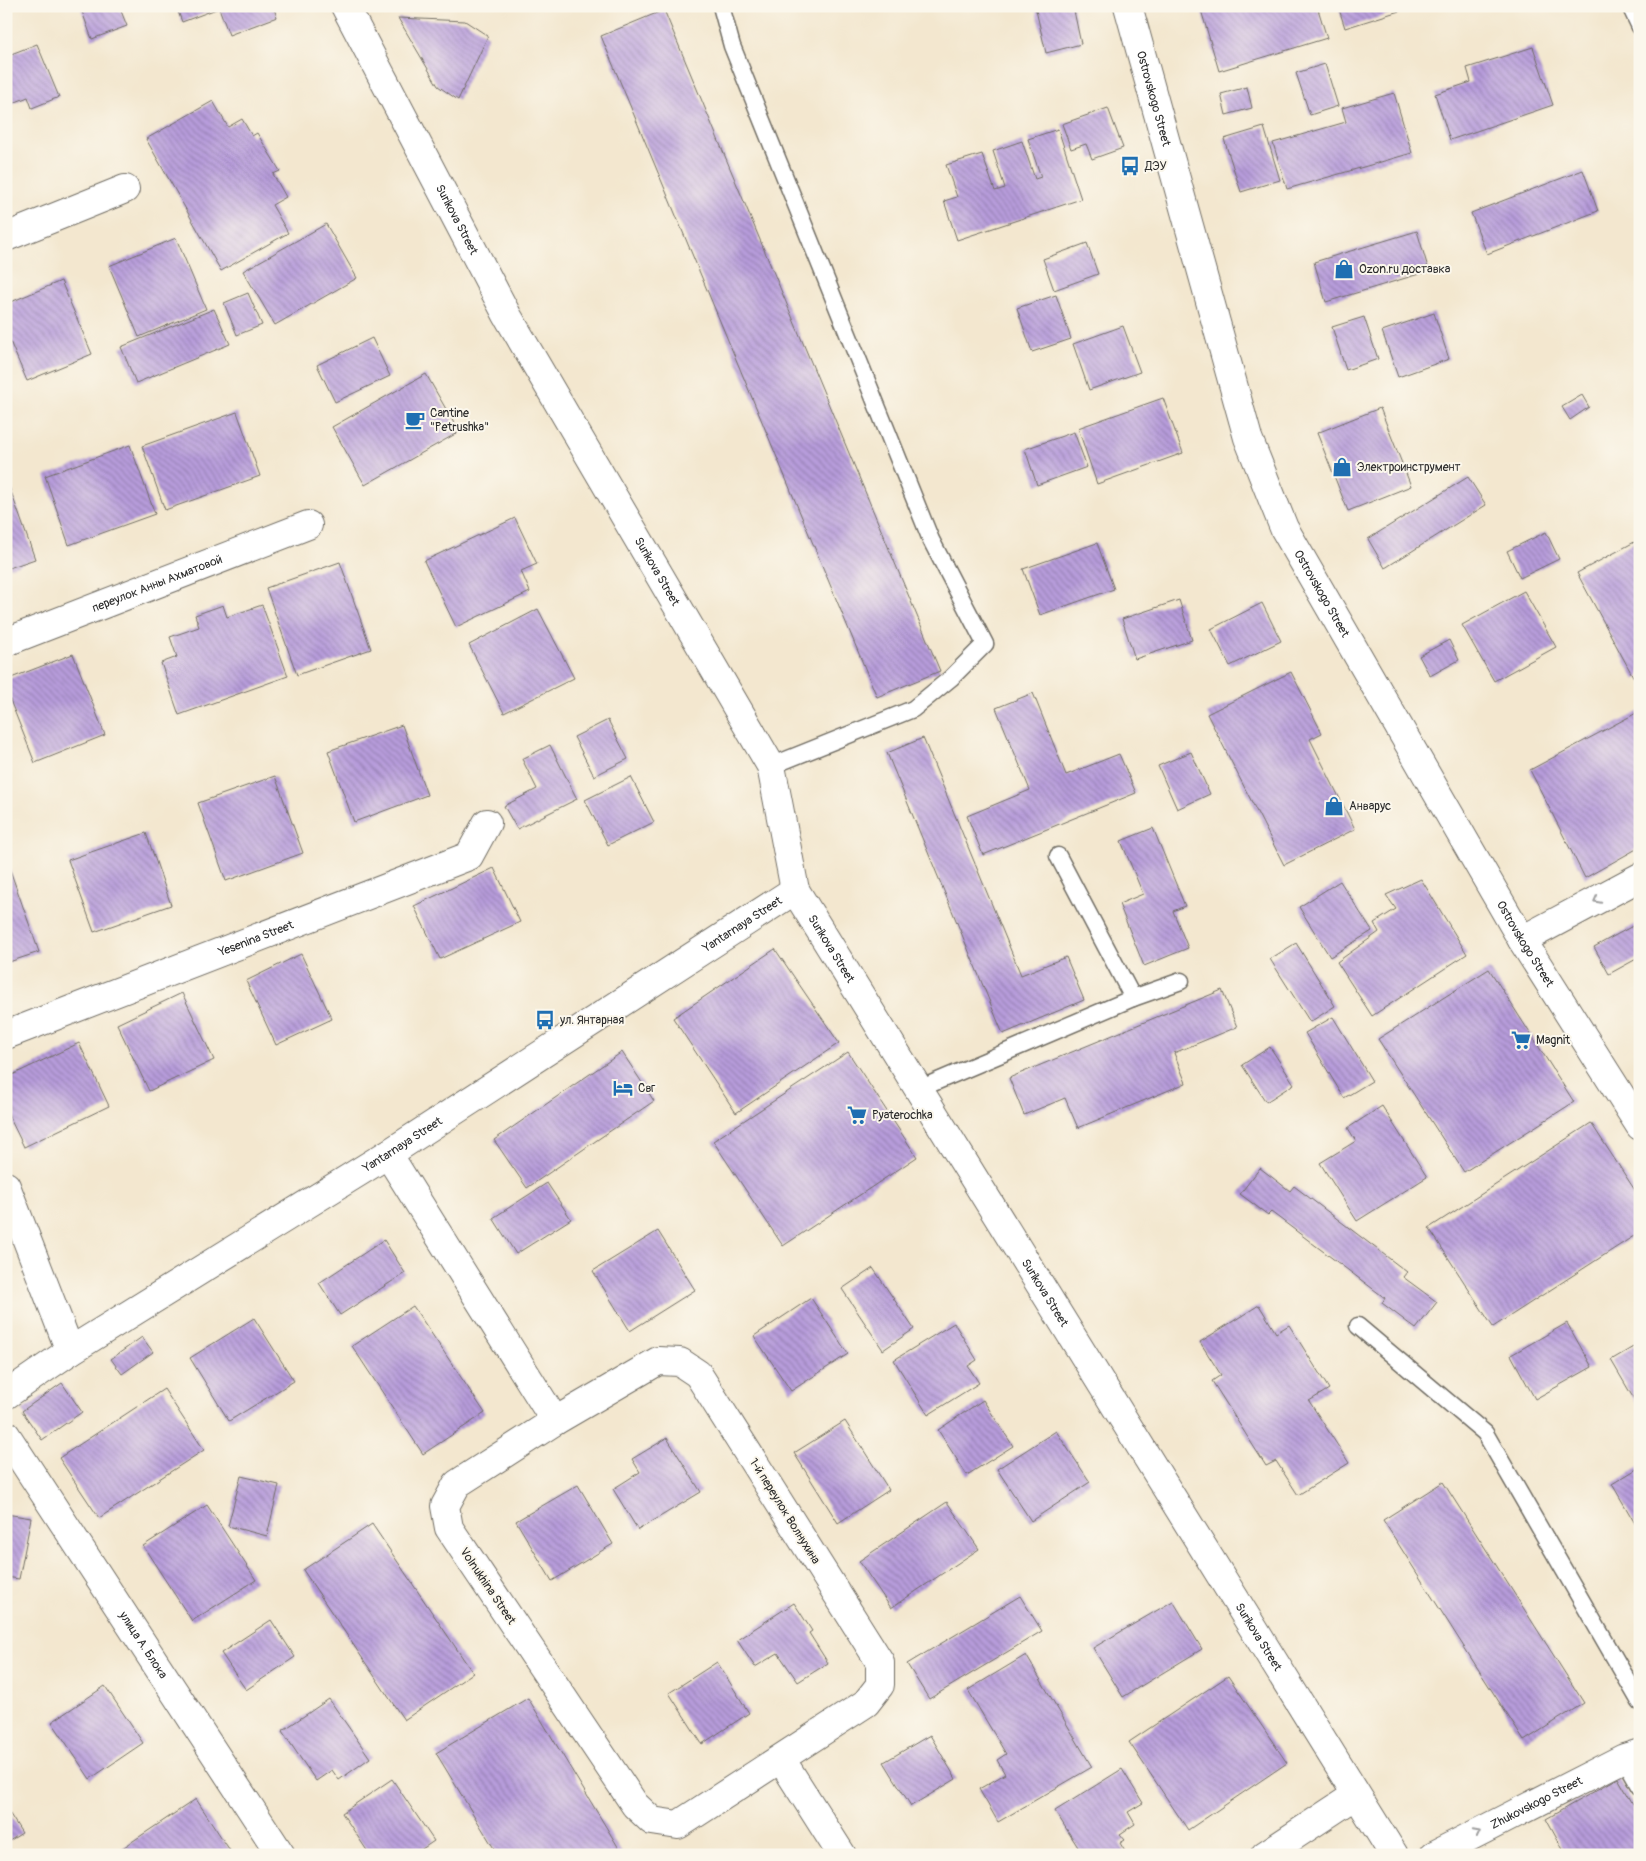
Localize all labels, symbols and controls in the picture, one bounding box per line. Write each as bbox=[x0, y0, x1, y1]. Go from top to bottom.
street label: Ostrovskogo Street bbox=[1133, 49, 1174, 148]
bus stop icon: ДЭУ bbox=[1119, 155, 1141, 177]
place label: ДЭУ bbox=[1144, 159, 1167, 174]
street label: Surikova Street bbox=[432, 182, 481, 257]
shop icon: Ozon.ru доставка bbox=[1333, 258, 1355, 280]
place label: Ozon.ru доставка bbox=[1359, 262, 1451, 277]
place label: Cantine "Petrushka" bbox=[430, 406, 489, 435]
cafe icon: Cantine "Petrushka" bbox=[404, 409, 426, 431]
shop icon: Электроинструмент bbox=[1331, 456, 1353, 478]
place label: Электроинструмент bbox=[1357, 460, 1461, 475]
street label: Surikova Street bbox=[631, 535, 683, 609]
street label: Ostrovskogo Street bbox=[1290, 548, 1353, 640]
street label: переулок Анны Ахматовой bbox=[90, 552, 225, 616]
shop icon: Анварус bbox=[1323, 795, 1345, 817]
place label: Анварус bbox=[1349, 799, 1391, 814]
street label: Yantarnaya Street bbox=[699, 893, 785, 956]
one-way arrow bbox=[1593, 894, 1602, 904]
street label: Ostrovskogo Street bbox=[1493, 898, 1557, 990]
street label: Surikova Street bbox=[804, 912, 858, 986]
street label: Yesenina Street bbox=[216, 918, 296, 960]
bus stop icon: ул. Янтарная bbox=[534, 1009, 556, 1031]
place label: ул. Янтарная bbox=[559, 1013, 624, 1028]
supermarket icon: Magnit bbox=[1510, 1029, 1532, 1051]
place label: Magnit bbox=[1536, 1033, 1570, 1048]
hotel icon: Свг bbox=[612, 1077, 634, 1099]
place label: Свг bbox=[638, 1081, 655, 1096]
supermarket icon: Pyaterochka bbox=[846, 1104, 868, 1126]
place label: Pyaterochka bbox=[872, 1108, 933, 1123]
street label: Yantarnaya Street bbox=[359, 1114, 445, 1176]
street label: Surikova Street bbox=[1018, 1256, 1071, 1330]
street label: 1-й переулок Волнухина bbox=[746, 1456, 823, 1567]
street label: Volnukhina Street bbox=[456, 1545, 519, 1628]
street label: Surikova Street bbox=[1232, 1600, 1285, 1674]
street label: улица А. Блока bbox=[115, 1608, 171, 1682]
street label: Zhukovskogo Street bbox=[1488, 1773, 1585, 1833]
one-way arrow bbox=[1472, 1829, 1481, 1839]

